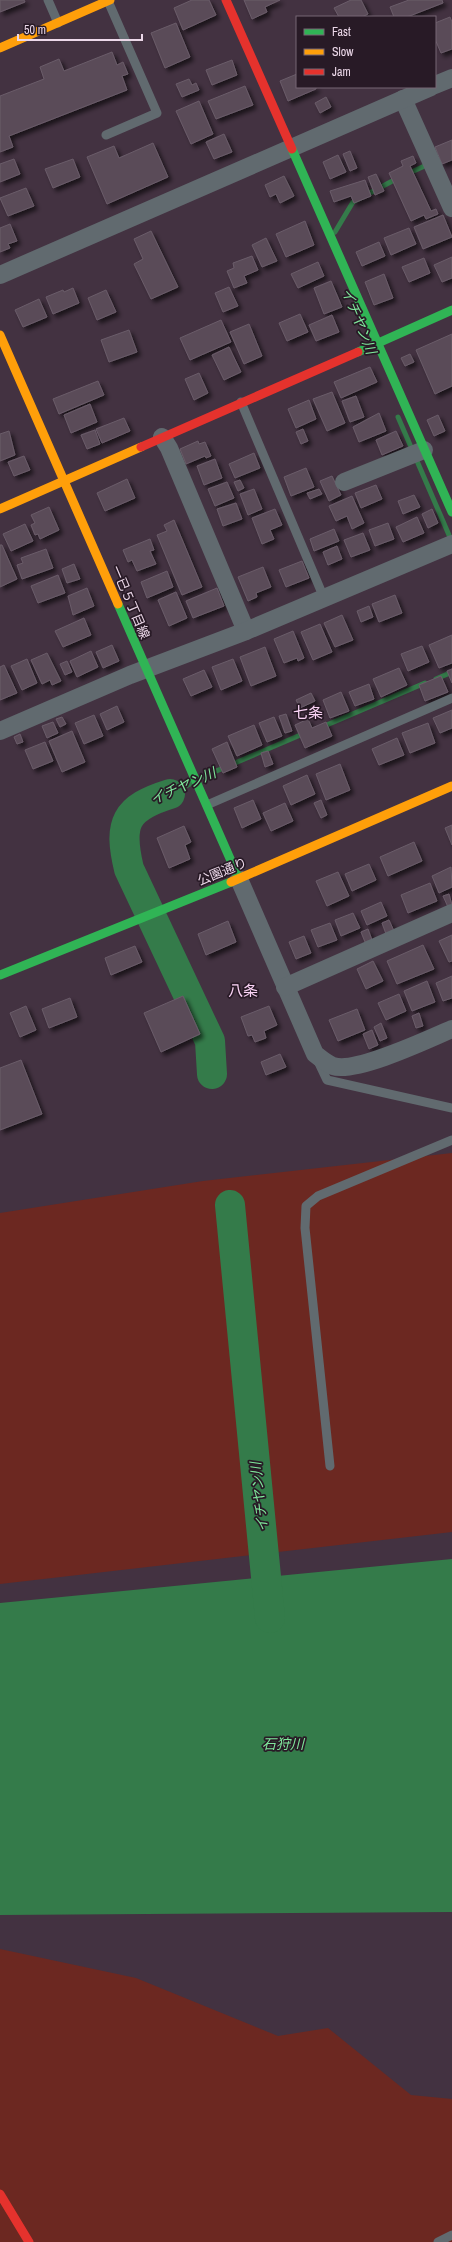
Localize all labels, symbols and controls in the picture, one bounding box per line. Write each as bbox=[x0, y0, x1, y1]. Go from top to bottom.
scale bar bbox=[18, 16, 142, 42]
legend bbox=[296, 16, 436, 88]
text: 50 m bbox=[24, 22, 46, 38]
text: Fast bbox=[332, 24, 351, 40]
text: Slow bbox=[332, 44, 354, 60]
text: Jam bbox=[332, 64, 351, 80]
water label: イチヤン川 bbox=[338, 285, 381, 359]
street label: 一已５丁目線 bbox=[107, 563, 154, 641]
district label: 七条 bbox=[293, 702, 323, 723]
water label: イチヤン川 bbox=[147, 763, 220, 808]
street label: 公園通り bbox=[195, 854, 249, 889]
district label: 八条 bbox=[228, 980, 258, 1001]
water label: イチヤン川 bbox=[246, 1459, 272, 1533]
water label: 石狩川 bbox=[262, 1735, 306, 1753]

